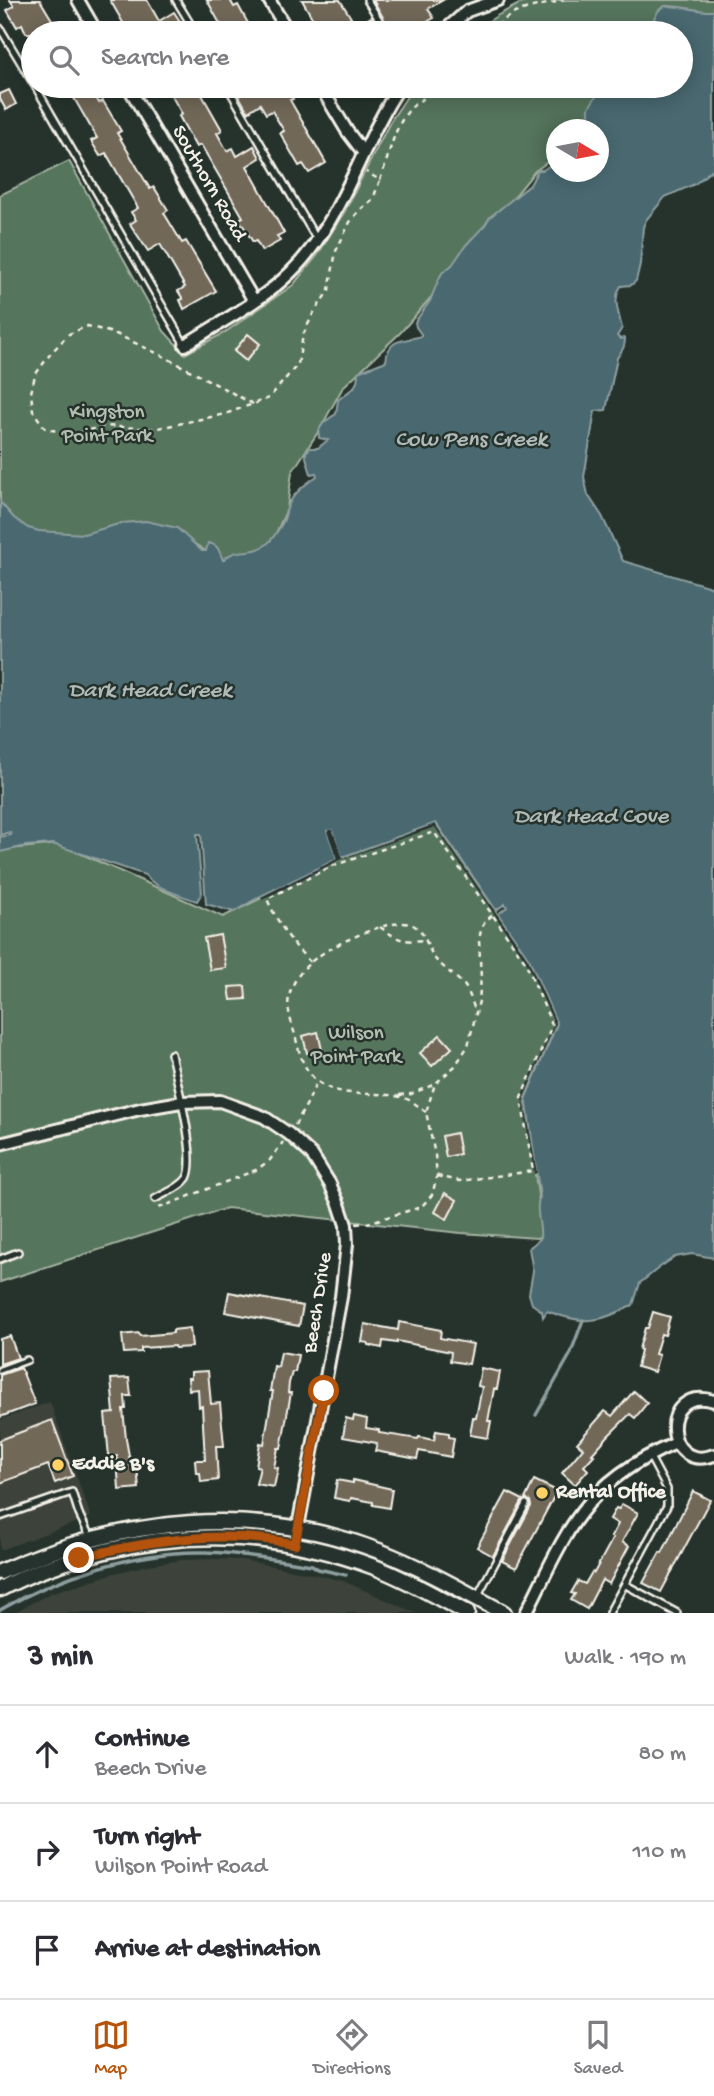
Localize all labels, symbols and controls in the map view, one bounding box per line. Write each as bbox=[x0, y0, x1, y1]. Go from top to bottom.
search box bbox=[21, 21, 693, 98]
icon: search bbox=[45, 41, 83, 79]
text: Search here bbox=[101, 44, 229, 75]
north arrow bbox=[546, 119, 609, 182]
street label: Southorn Road bbox=[165, 122, 252, 248]
park label: Kingston Point Park bbox=[61, 401, 155, 450]
water label: Cow Pens Creek bbox=[395, 427, 550, 454]
water label: Dark Head Creek bbox=[69, 678, 234, 705]
water label: Dark Head Cove bbox=[514, 804, 669, 831]
park label: Wilson Point Park bbox=[310, 1022, 404, 1071]
street label: Beech Drive bbox=[299, 1250, 339, 1356]
route start bbox=[308, 1375, 339, 1406]
place label: Eddie B's bbox=[72, 1453, 155, 1478]
marker: Eddie B's bbox=[50, 1457, 66, 1473]
place label: Rental Office bbox=[555, 1481, 667, 1506]
marker: Rental Office bbox=[534, 1485, 550, 1501]
route end bbox=[63, 1542, 94, 1573]
text: 3 min bbox=[28, 1641, 93, 1676]
text: Walk · 190 m bbox=[565, 1645, 686, 1672]
text: Continue bbox=[95, 1725, 189, 1756]
icon: ahead bbox=[28, 1735, 66, 1773]
text: 80 m bbox=[639, 1741, 686, 1768]
text: Beech Drive bbox=[95, 1756, 206, 1783]
text: Turn right bbox=[95, 1823, 199, 1854]
icon: right bbox=[28, 1833, 66, 1871]
text: 110 m bbox=[633, 1839, 686, 1866]
text: Wilson Point Road bbox=[95, 1854, 267, 1881]
icon: arrive bbox=[28, 1931, 66, 1969]
text: Arrive at destination bbox=[95, 1935, 320, 1966]
tab: Map bbox=[92, 2016, 130, 2081]
tab: Directions bbox=[313, 2016, 390, 2081]
tab: Saved bbox=[574, 2016, 622, 2081]

